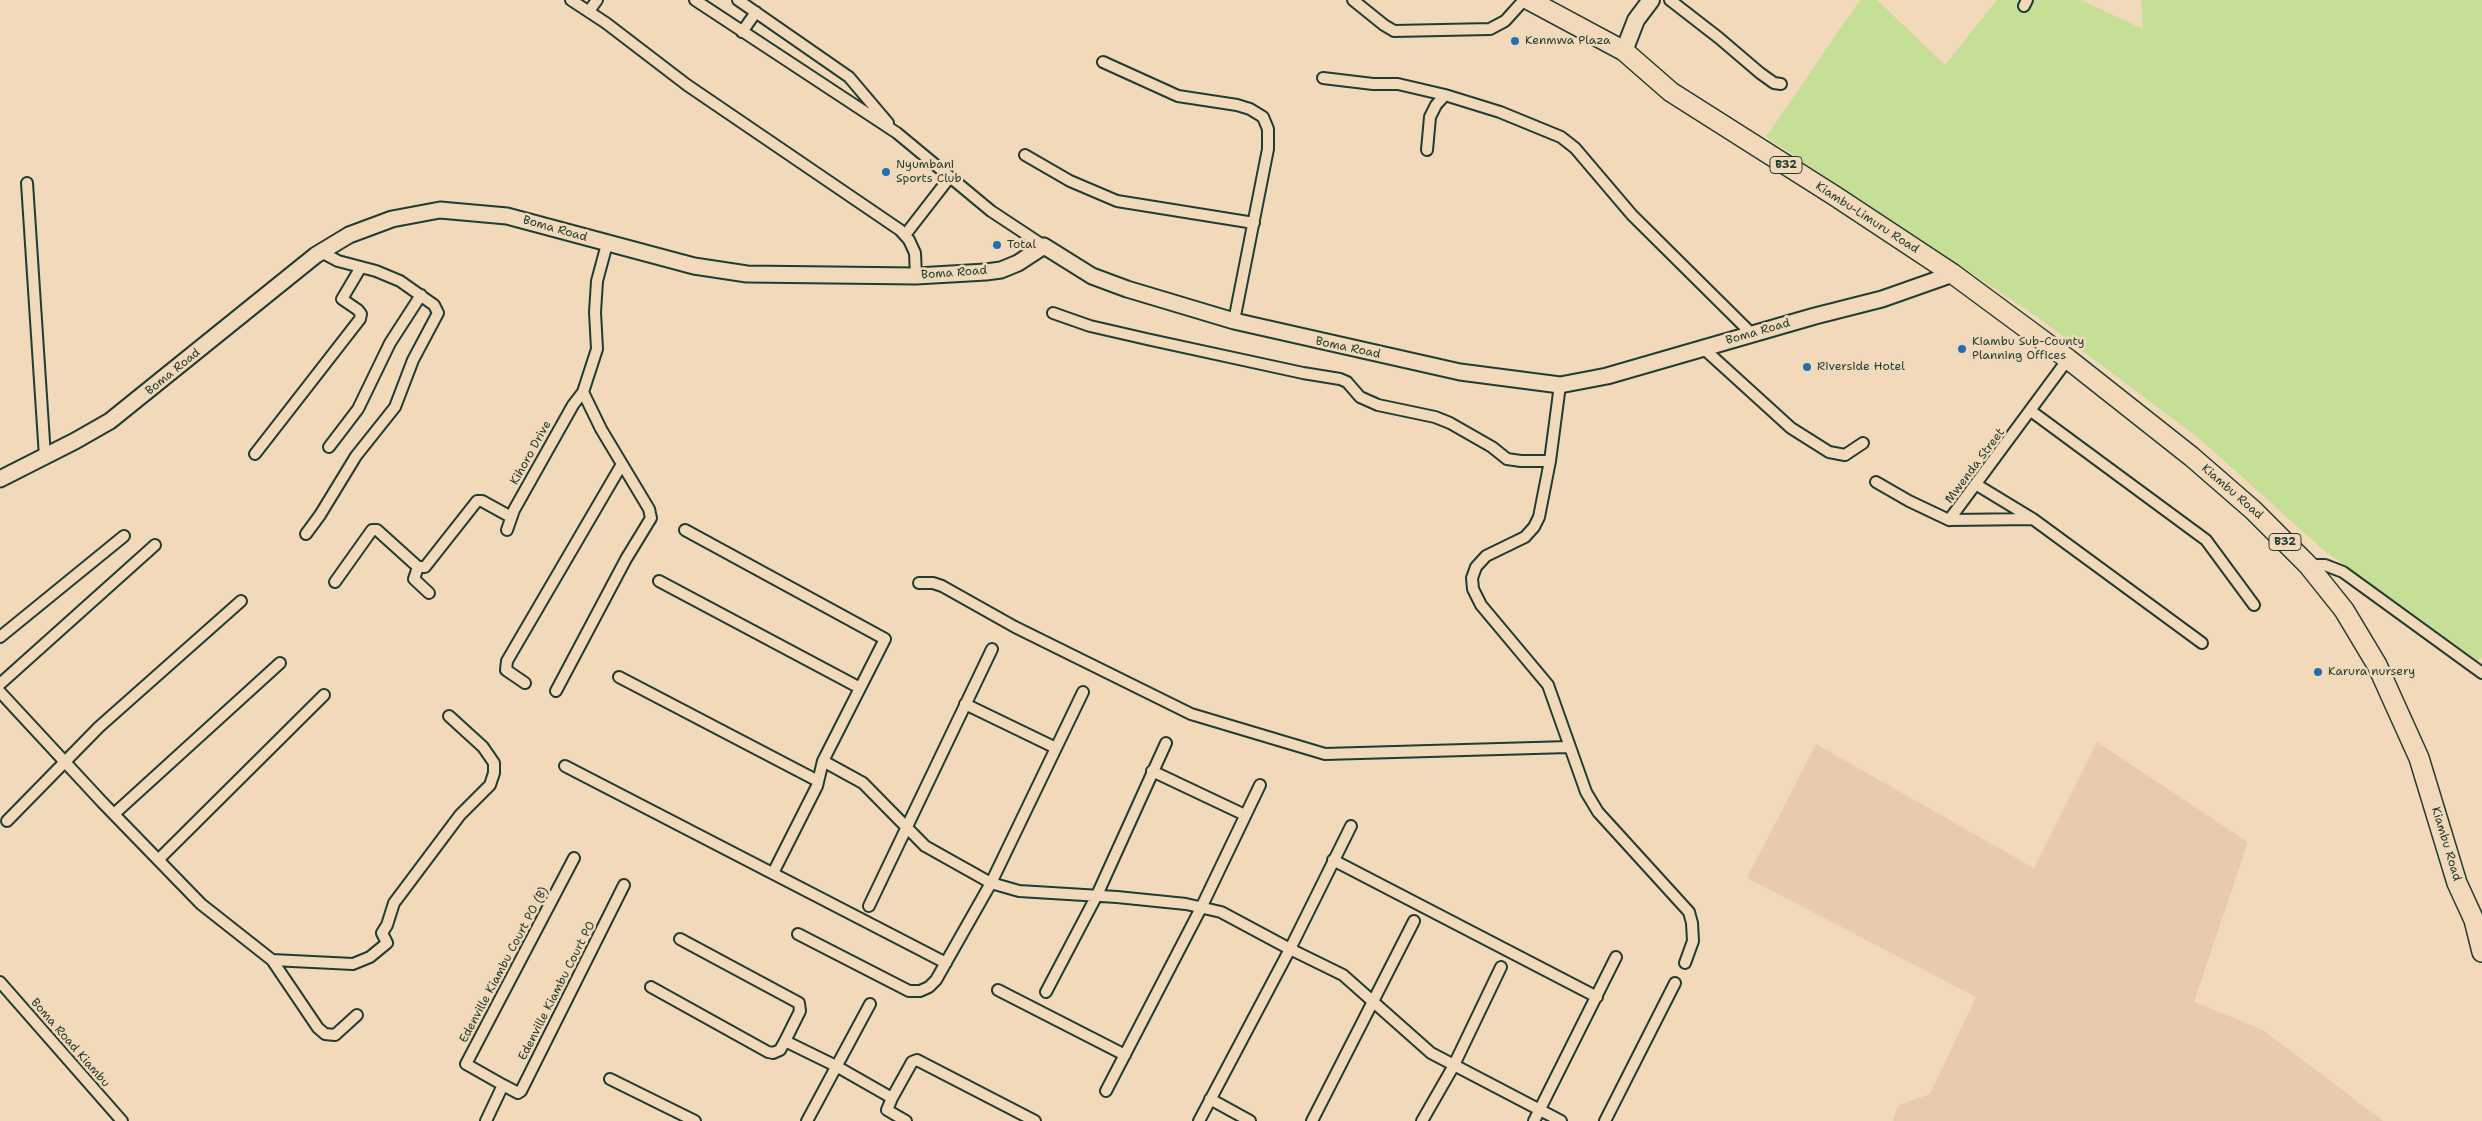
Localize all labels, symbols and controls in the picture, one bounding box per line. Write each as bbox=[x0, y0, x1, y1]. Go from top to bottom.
place label: Kenmwa Plaza bbox=[1525, 34, 1611, 48]
marker: Kenmwa Plaza bbox=[1509, 35, 1521, 47]
road number: B32 bbox=[1770, 156, 1802, 174]
place label: Nyumbani Sports Club bbox=[896, 158, 962, 186]
marker: Nyumbani Sports Club bbox=[880, 166, 892, 178]
street label: Kiambu-Limuru Road bbox=[1813, 179, 1921, 257]
street label: Boma Road bbox=[521, 213, 589, 245]
place label: Total bbox=[1007, 238, 1036, 252]
marker: Total bbox=[991, 239, 1003, 251]
street label: Boma Road bbox=[920, 264, 988, 282]
street label: Boma Road bbox=[1724, 316, 1792, 348]
street label: Boma Road bbox=[1314, 334, 1382, 362]
place label: Kiambu Sub-County Planning Offices bbox=[1972, 335, 2085, 363]
marker: Kiambu Sub-County Planning Offices bbox=[1956, 343, 1968, 355]
street label: Boma Road bbox=[143, 346, 203, 398]
place label: Riverside Hotel bbox=[1817, 360, 1905, 374]
marker: Riverside Hotel bbox=[1801, 361, 1813, 373]
street label: Kihoro Drive bbox=[507, 418, 555, 488]
street label: Mwenda Street bbox=[1942, 426, 2008, 506]
street label: Kiambu Road bbox=[2198, 461, 2266, 523]
road number: B32 bbox=[2269, 534, 2301, 550]
place label: Karura nursery bbox=[2328, 665, 2415, 679]
marker: Karura nursery bbox=[2312, 666, 2324, 678]
street label: Kiambu Road bbox=[2428, 805, 2464, 883]
street label: Edenville Kiambu Court PO (B) bbox=[457, 884, 551, 1046]
street label: Edenville Kiambu Court PO bbox=[516, 919, 598, 1063]
street label: Boma Road Kiambu bbox=[28, 996, 112, 1090]

